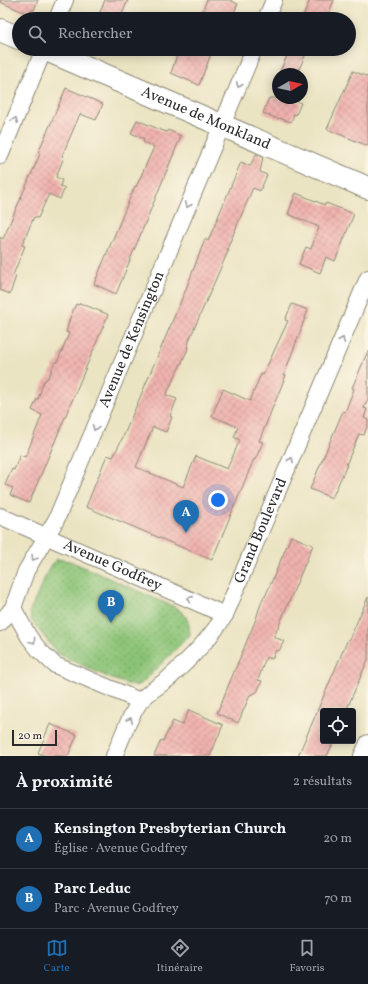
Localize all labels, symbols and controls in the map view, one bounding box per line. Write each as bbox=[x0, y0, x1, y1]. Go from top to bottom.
search box bbox=[12, 12, 356, 56]
icon: search bbox=[26, 23, 48, 45]
text: Rechercher bbox=[58, 24, 132, 45]
north arrow bbox=[272, 68, 308, 104]
street label: Avenue de Monkland bbox=[138, 81, 274, 155]
one-way arrow bbox=[235, 81, 243, 88]
one-way arrow bbox=[10, 117, 18, 125]
one-way arrow bbox=[185, 200, 193, 208]
street label: Avenue de Kensington bbox=[94, 268, 170, 411]
one-way arrow bbox=[337, 337, 345, 344]
one-way arrow bbox=[91, 424, 99, 431]
one-way arrow bbox=[286, 457, 294, 465]
street label: Grand Boulevard bbox=[229, 475, 292, 587]
your location bbox=[208, 490, 228, 510]
pin: A bbox=[173, 500, 199, 533]
street label: Avenue Godfrey bbox=[60, 535, 165, 597]
one-way arrow bbox=[31, 554, 38, 561]
pin: B bbox=[98, 590, 124, 623]
one-way arrow bbox=[186, 596, 194, 604]
one-way arrow bbox=[28, 637, 35, 644]
map controls bbox=[320, 708, 356, 744]
button: locate bbox=[320, 708, 356, 744]
one-way arrow bbox=[125, 717, 133, 725]
scale bar bbox=[12, 728, 57, 747]
text: 20 m bbox=[18, 729, 42, 744]
text: À proximité bbox=[16, 771, 113, 794]
text: 2 résultats bbox=[293, 773, 352, 791]
text: Kensington Presbyterian Church bbox=[54, 819, 286, 840]
text: A bbox=[24, 830, 34, 848]
text: 20 m bbox=[323, 830, 352, 848]
text: Église · Avenue Godfrey bbox=[54, 840, 188, 858]
text: Parc Leduc bbox=[54, 879, 131, 900]
text: B bbox=[25, 890, 33, 908]
text: 70 m bbox=[324, 890, 352, 908]
text: Parc · Avenue Godfrey bbox=[54, 900, 179, 918]
tab: Carte bbox=[43, 937, 70, 976]
tab: Itinéraire bbox=[157, 937, 203, 976]
tab: Favoris bbox=[290, 937, 325, 976]

